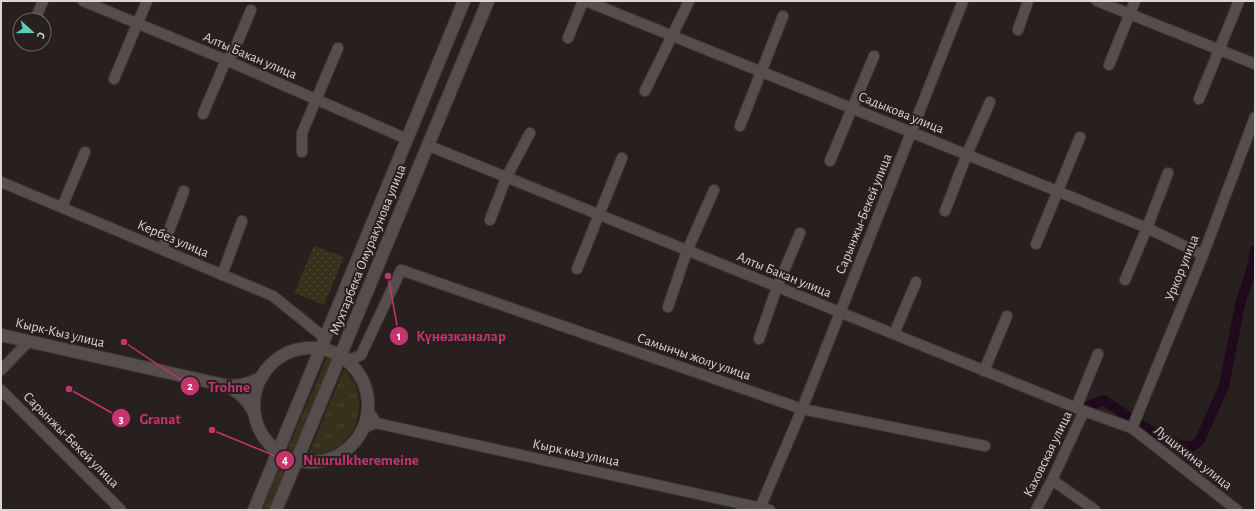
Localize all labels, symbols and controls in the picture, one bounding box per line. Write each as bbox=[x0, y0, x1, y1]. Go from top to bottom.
north arrow bbox=[12, 12, 52, 52]
street label: Алты Бакан улица bbox=[201, 30, 300, 82]
text: С bbox=[35, 31, 47, 40]
street label: Садыкова улица bbox=[856, 89, 946, 137]
street label: Сарынжы-Бекей улица bbox=[833, 151, 895, 276]
street label: Мухтарбека Омуракунова улица bbox=[327, 162, 409, 337]
street label: Кербез улица bbox=[135, 218, 211, 261]
street label: Уркор улица bbox=[1162, 232, 1202, 303]
street label: Алты Бакан улица bbox=[735, 250, 834, 301]
street label: Кырк-Кыз улица bbox=[14, 316, 107, 350]
callout: Күнөзканалар bbox=[389, 322, 514, 349]
text: Күнөзканалар bbox=[416, 329, 506, 344]
text: 1 bbox=[397, 330, 401, 342]
street label: Самынчы жолу улица bbox=[635, 331, 753, 383]
callout: Trohne bbox=[180, 373, 258, 400]
text: 2 bbox=[187, 380, 193, 392]
text: Trohne bbox=[208, 380, 250, 395]
street label: Сарынжы-Бекей улица bbox=[20, 389, 122, 491]
callout: Granat bbox=[111, 405, 188, 432]
street label: Каховская улица bbox=[1021, 408, 1075, 499]
text: Granat bbox=[139, 412, 181, 427]
text: 3 bbox=[118, 413, 124, 425]
street label: Лущихина улица bbox=[1151, 423, 1235, 493]
street label: Кырк кыз улица bbox=[531, 437, 621, 469]
callout: Nuurulkheremeine bbox=[275, 447, 427, 474]
text: Nuurulkheremeine bbox=[303, 453, 419, 468]
text: 4 bbox=[282, 454, 288, 466]

